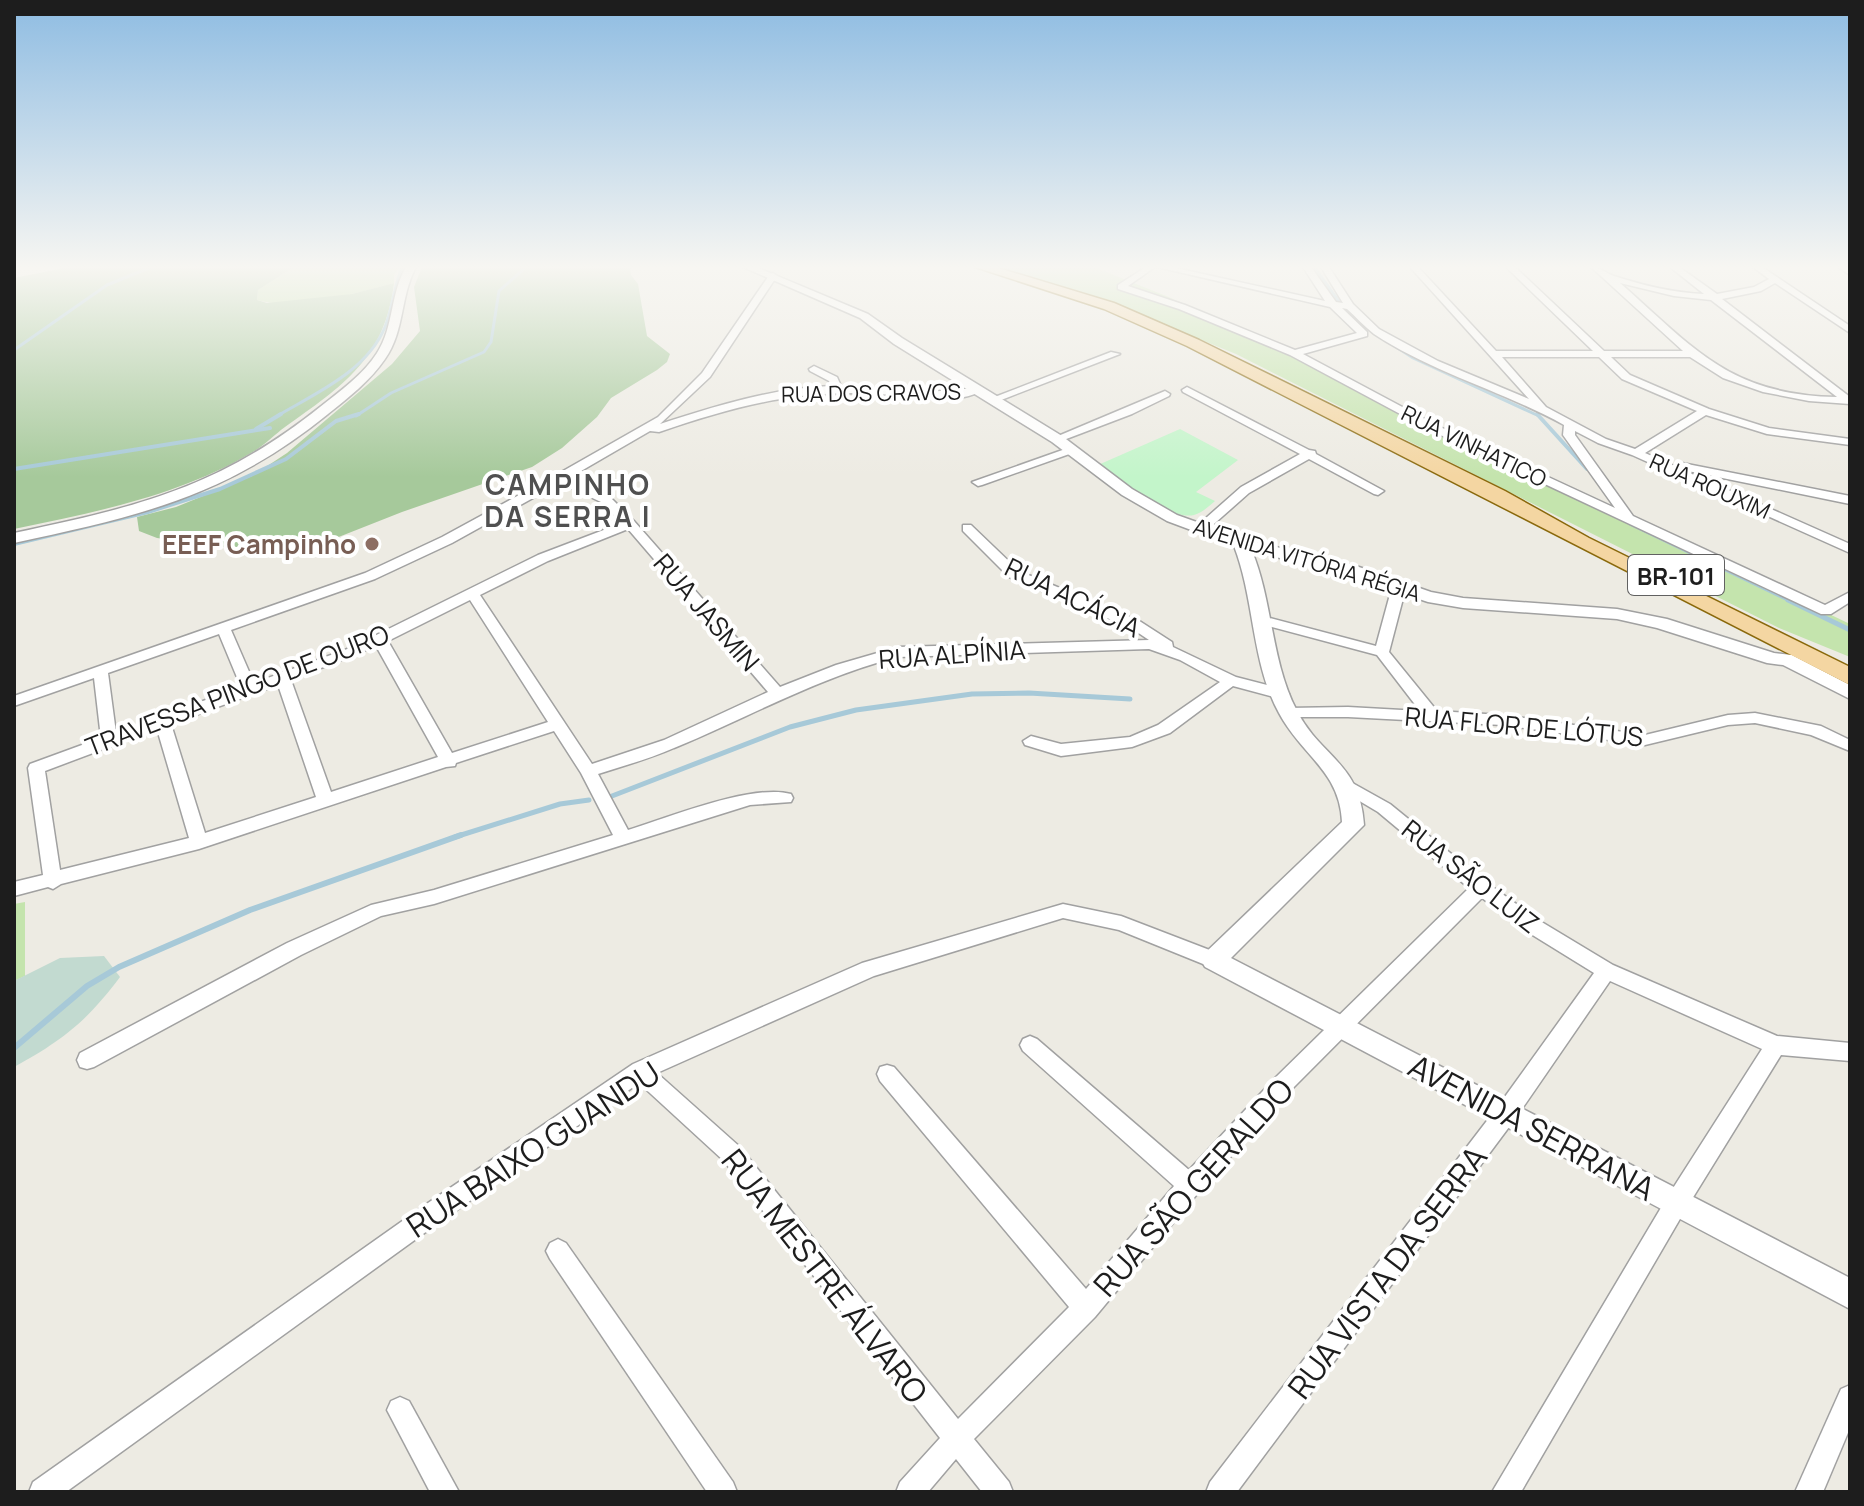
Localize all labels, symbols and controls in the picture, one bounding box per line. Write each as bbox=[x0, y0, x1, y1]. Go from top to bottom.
street label: RUA DOS CRAVOS bbox=[781, 376, 961, 410]
street label: RUA VINHATICO bbox=[1396, 398, 1552, 494]
street label: RUA ROUXIM bbox=[1645, 446, 1775, 526]
district label: CAMPINHO DA SERRA I bbox=[484, 465, 652, 535]
street label: AVENIDA VITÓRIA RÉGIA bbox=[1190, 511, 1424, 609]
place label: EEEF Campinho bbox=[162, 526, 356, 562]
marker: EEEF Campinho bbox=[363, 535, 381, 553]
street label: RUA JASMIN bbox=[646, 546, 768, 678]
street label: RUA ACÁCIA bbox=[999, 549, 1147, 645]
road number: BR-101 bbox=[1628, 555, 1724, 595]
street label: TRAVESSA PINGO DE OURO bbox=[80, 615, 394, 765]
street label: RUA ALPÍNIA bbox=[877, 631, 1027, 677]
street label: RUA FLOR DE LÓTUS bbox=[1403, 698, 1645, 754]
street label: RUA SÃO LUIZ bbox=[1395, 811, 1547, 941]
street label: AVENIDA SERRANA bbox=[1401, 1043, 1663, 1211]
street label: RUA BAIXO GUANDU bbox=[398, 1051, 668, 1247]
street label: RUA SÃO GERALDO bbox=[1083, 1068, 1303, 1306]
street label: RUA VISTA DA SERRA bbox=[1277, 1137, 1497, 1407]
street label: RUA MESTRE ÁLVARO bbox=[712, 1140, 938, 1412]

